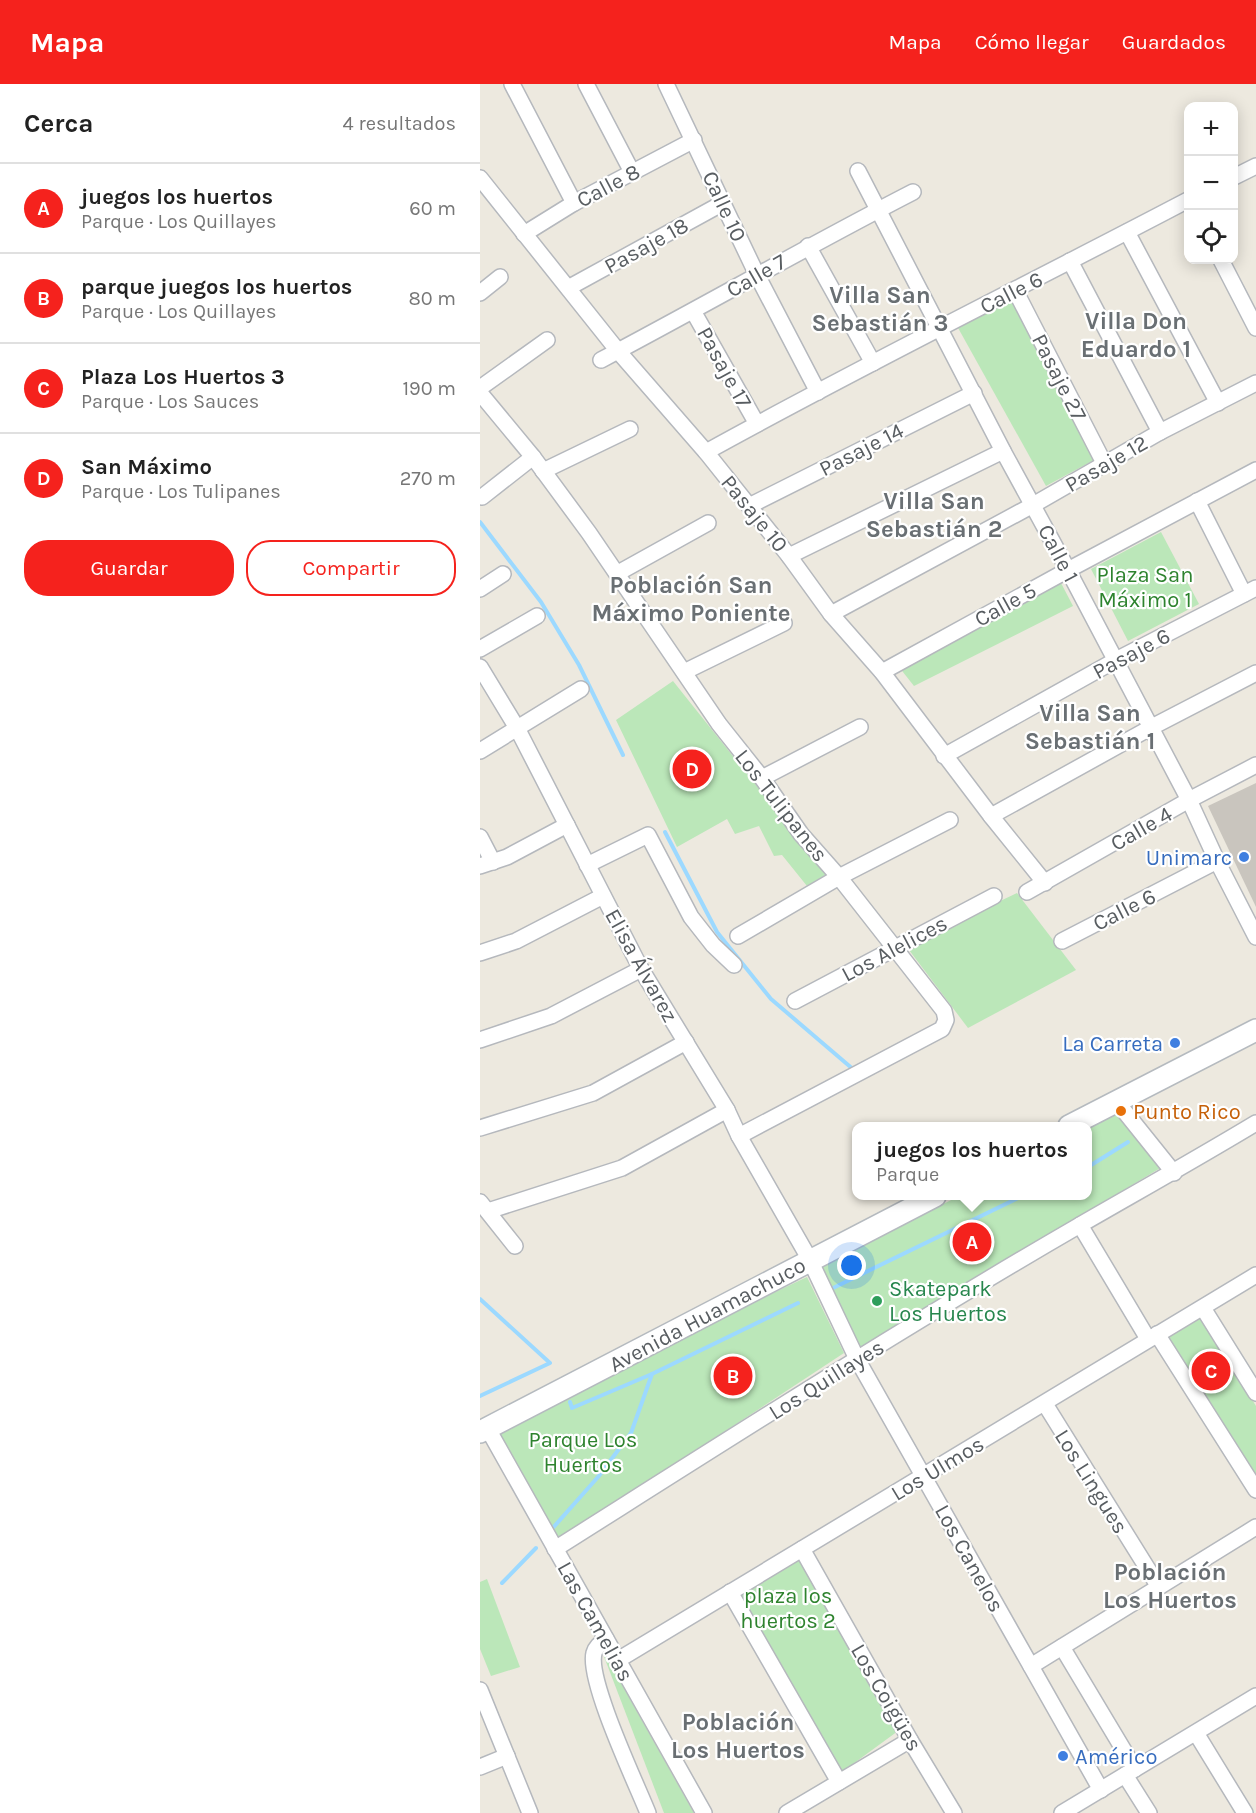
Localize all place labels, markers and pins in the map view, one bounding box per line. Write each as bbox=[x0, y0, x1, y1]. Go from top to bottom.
pin: D bbox=[672, 746, 712, 792]
place label: Unimarc bbox=[1146, 845, 1232, 871]
marker: Unimarc bbox=[1237, 850, 1251, 864]
place label: La Carreta bbox=[1062, 1031, 1163, 1057]
marker: La Carreta bbox=[1168, 1036, 1182, 1050]
place label: Punto Rico bbox=[1133, 1099, 1241, 1125]
marker: Punto Rico bbox=[1114, 1104, 1128, 1118]
pin: A bbox=[952, 1220, 992, 1264]
place label: Skatepark Los Huertos bbox=[889, 1276, 1007, 1327]
marker: Skatepark Los Huertos bbox=[870, 1294, 884, 1308]
pin: C bbox=[1192, 1348, 1230, 1394]
pin: B bbox=[714, 1354, 752, 1398]
place label: Américo bbox=[1075, 1744, 1157, 1770]
marker: Américo bbox=[1056, 1749, 1070, 1763]

